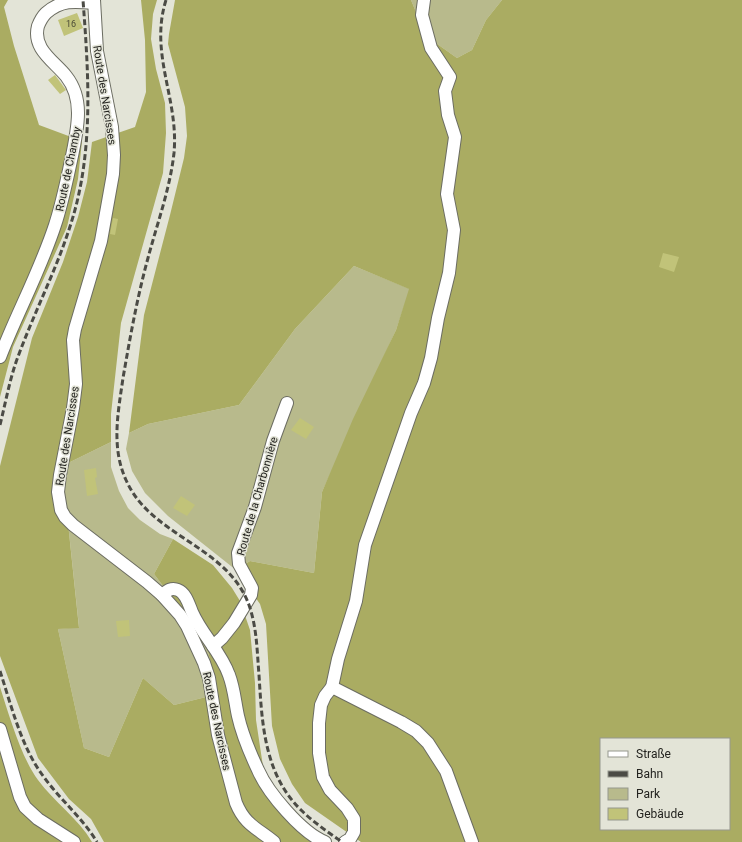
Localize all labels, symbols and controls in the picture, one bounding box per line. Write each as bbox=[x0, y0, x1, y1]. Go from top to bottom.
house number: 16 bbox=[66, 19, 76, 29]
street label: Route des Narcisses bbox=[90, 44, 119, 146]
street label: Route de Chamby bbox=[53, 125, 84, 213]
street label: Route des Narcisses bbox=[53, 385, 82, 487]
street label: Route de la Charbonnière bbox=[234, 435, 281, 557]
street label: Route des Narcisses bbox=[200, 671, 233, 772]
legend bbox=[600, 738, 730, 830]
text: Straße bbox=[636, 747, 671, 761]
text: Bahn bbox=[636, 767, 663, 781]
text: Park bbox=[636, 787, 661, 801]
text: Gebäude bbox=[636, 807, 684, 821]

